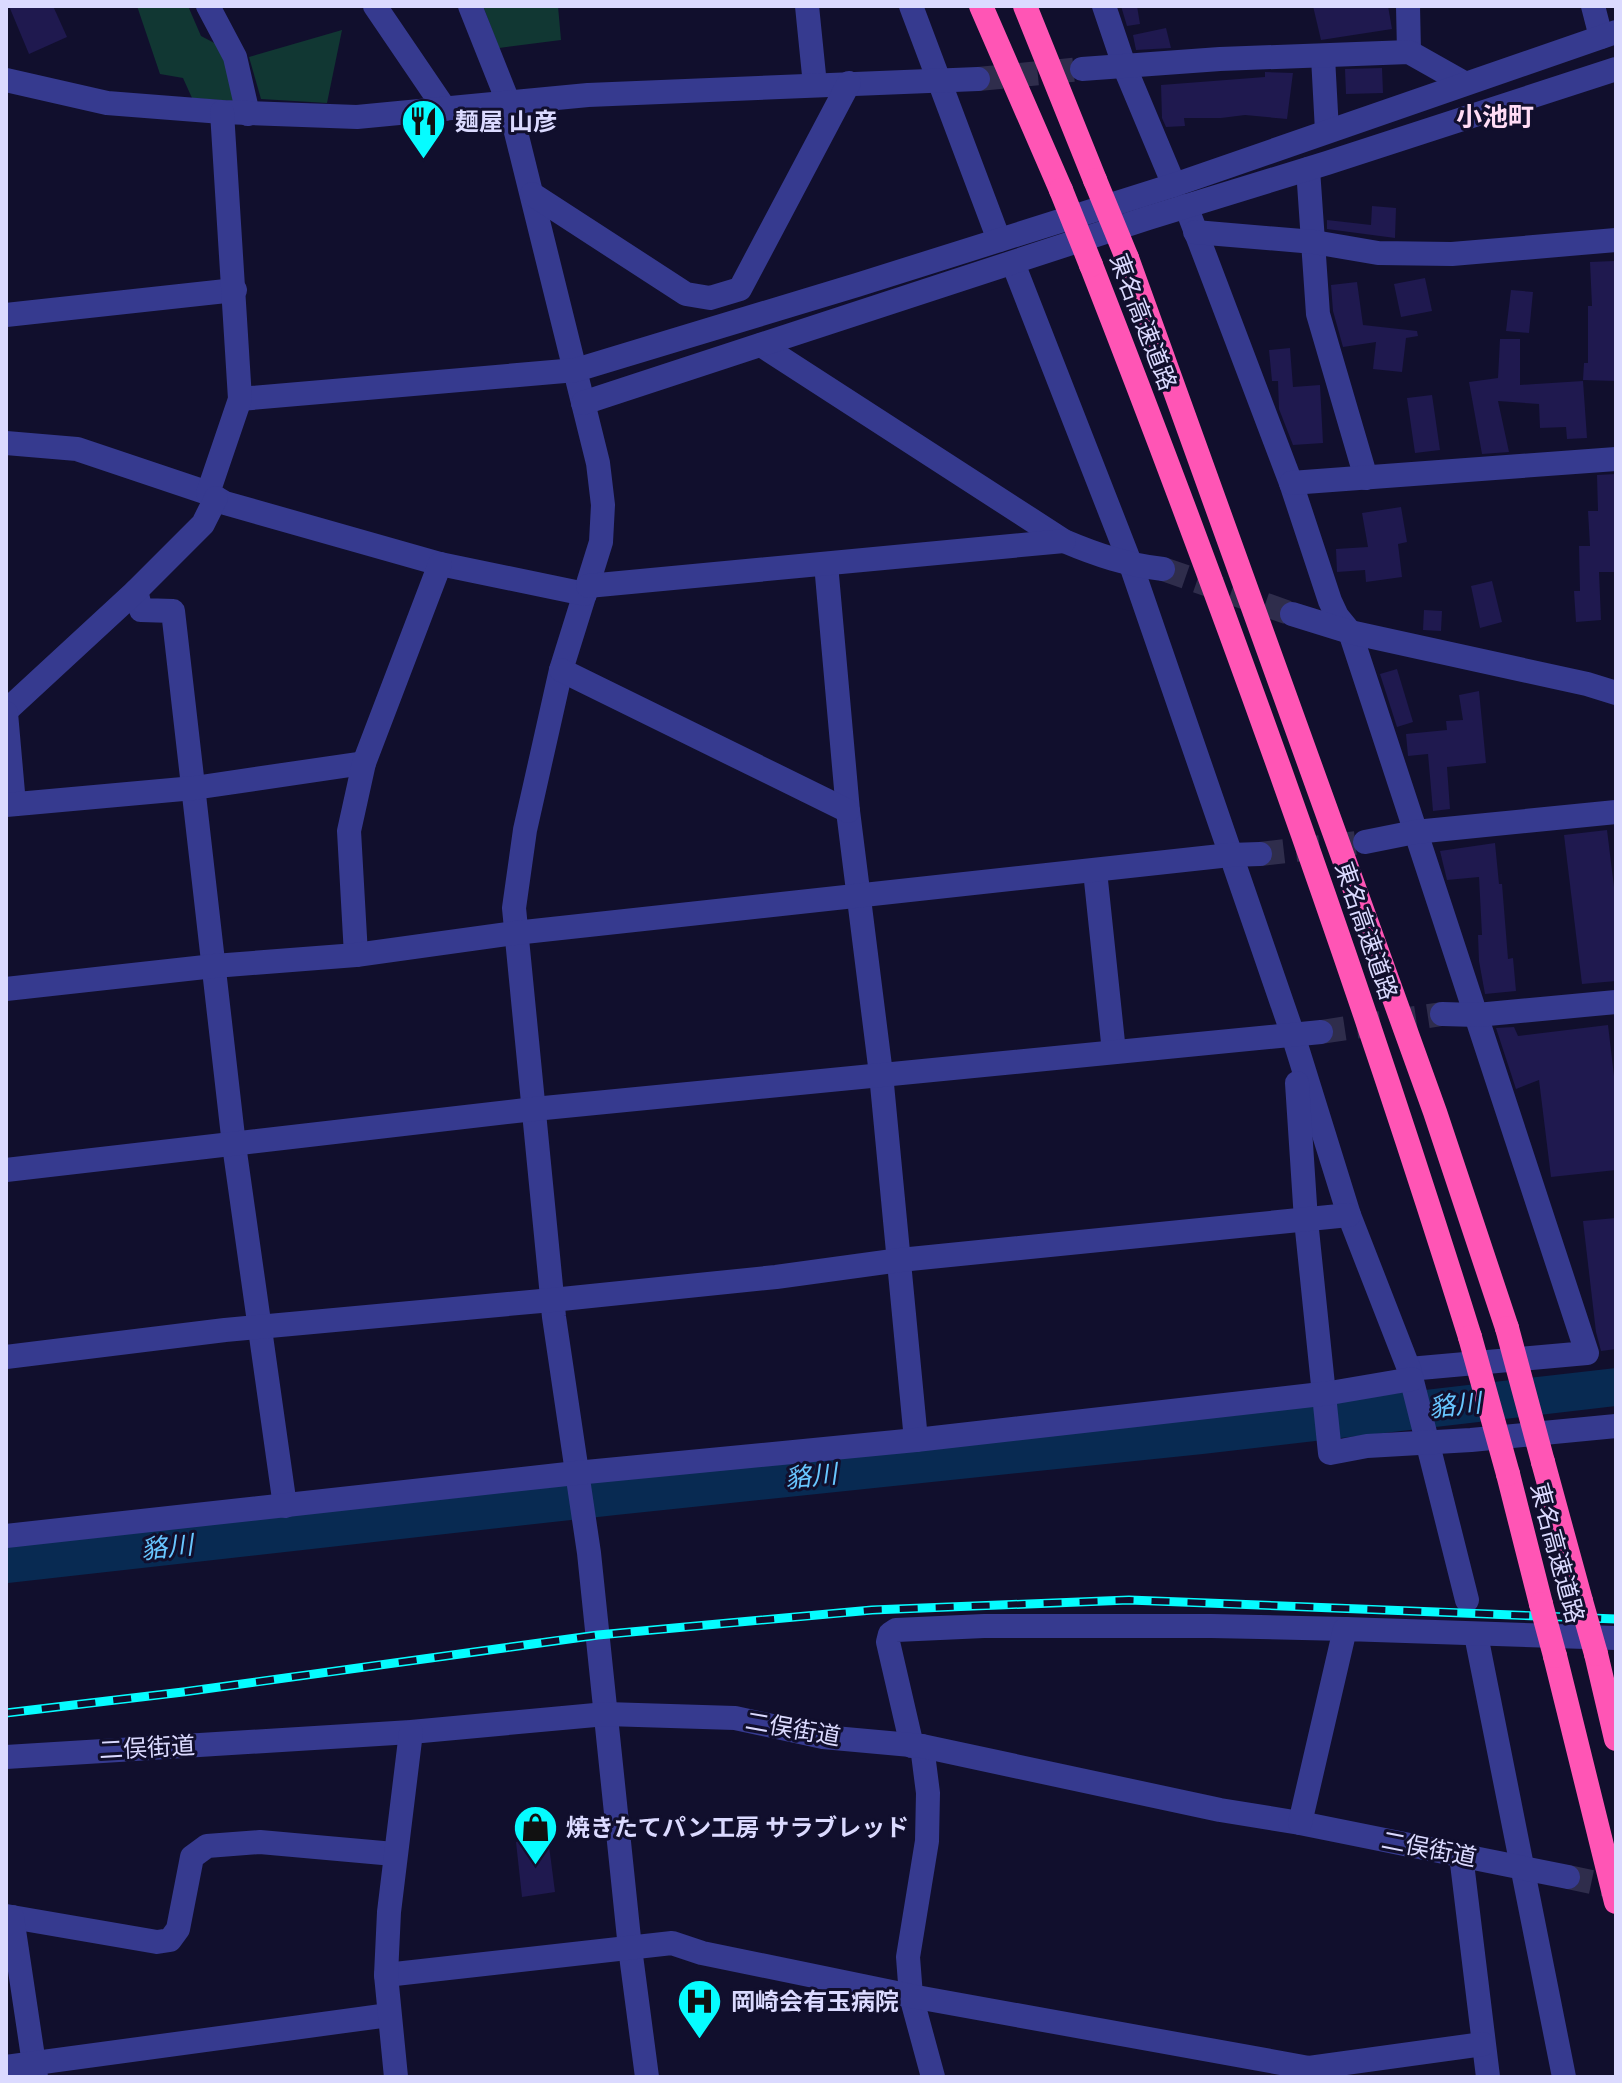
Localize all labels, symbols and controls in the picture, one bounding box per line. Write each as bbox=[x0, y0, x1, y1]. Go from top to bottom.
restaurant icon: 麺屋 山彦 bbox=[400, 98, 448, 161]
district label: 小池町 bbox=[1456, 103, 1534, 136]
place label: 麺屋 山彦 bbox=[455, 109, 557, 139]
street label: 東名高速道路 bbox=[1101, 250, 1181, 395]
street label: 東名高速道路 bbox=[1326, 859, 1402, 1005]
water label: 貉川 bbox=[1428, 1388, 1486, 1427]
water label: 貉川 bbox=[784, 1459, 842, 1498]
street label: 東名高速道路 bbox=[1522, 1480, 1588, 1627]
water label: 貉川 bbox=[140, 1530, 198, 1569]
street label: 二俣街道 bbox=[743, 1708, 843, 1754]
street label: 二俣街道 bbox=[98, 1733, 196, 1767]
shop icon: 焼きたてパン工房 サラブレッド bbox=[511, 1804, 559, 1867]
place label: 焼きたてパン工房 サラブレッド bbox=[566, 1815, 909, 1845]
street label: 二俣街道 bbox=[1379, 1827, 1479, 1875]
hospital icon: 岡崎会有玉病院 bbox=[676, 1978, 724, 2041]
place label: 岡崎会有玉病院 bbox=[731, 1989, 899, 2019]

